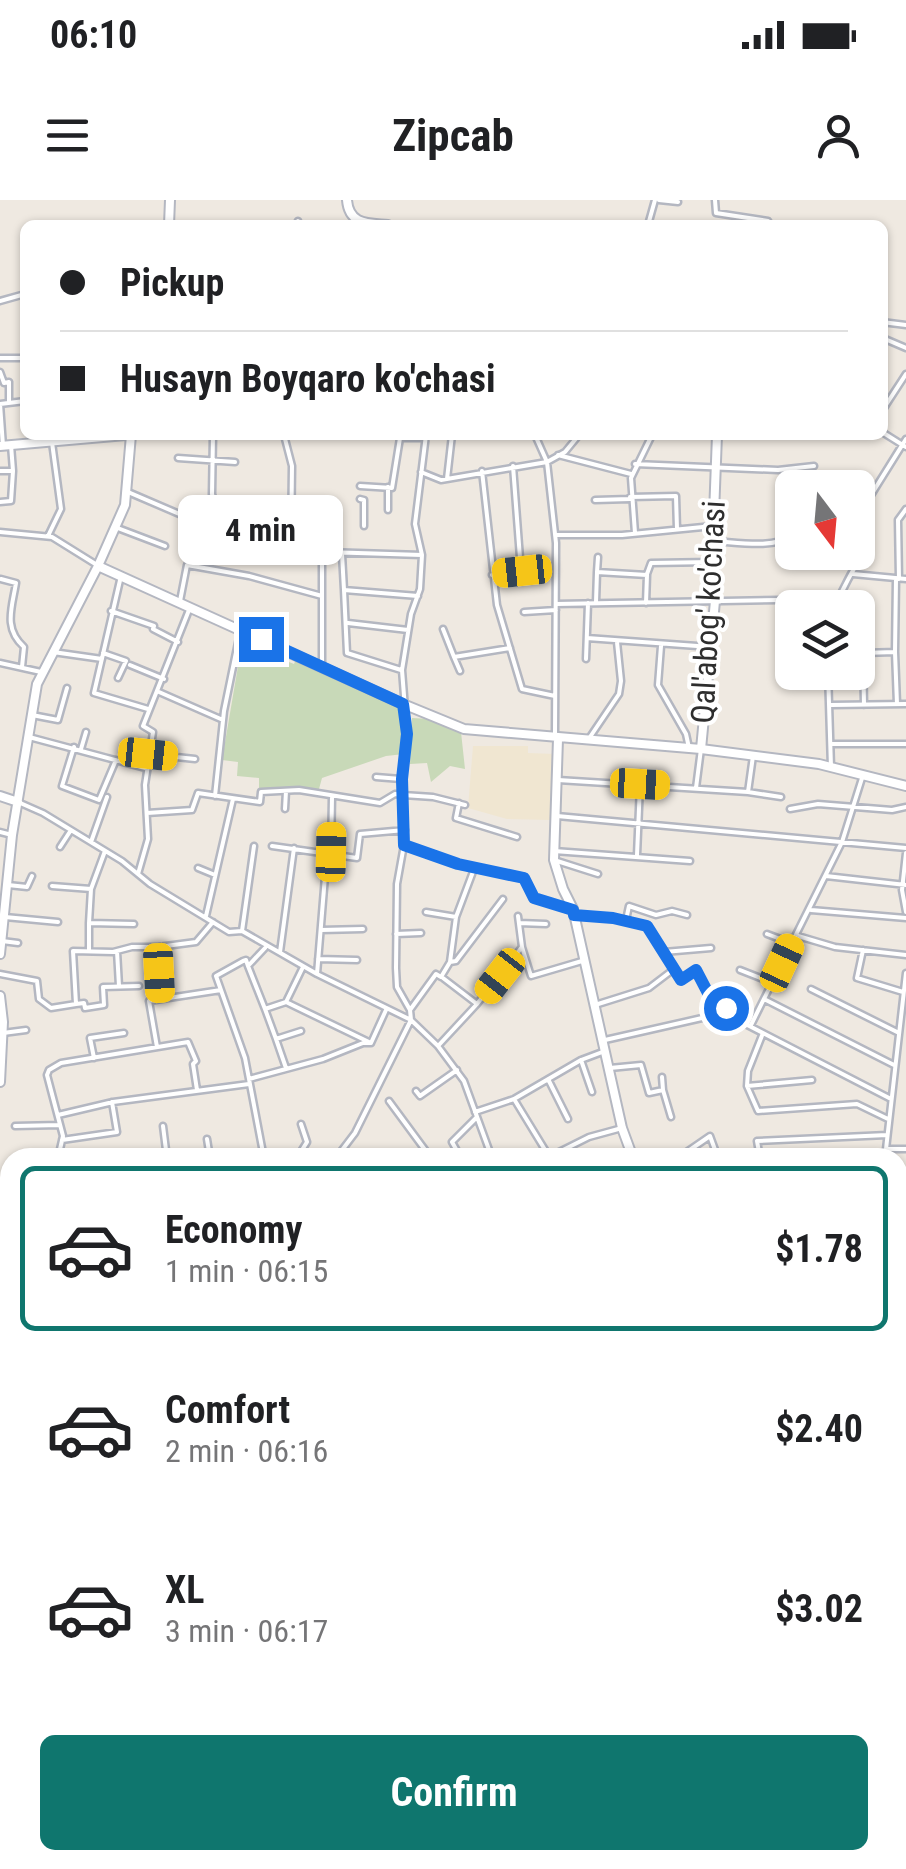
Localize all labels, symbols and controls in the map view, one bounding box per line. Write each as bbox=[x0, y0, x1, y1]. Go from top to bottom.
text: 06:10 bbox=[50, 13, 137, 57]
icon: menu bbox=[40, 108, 95, 163]
icon: person bbox=[811, 108, 866, 163]
text: Zipcab bbox=[392, 109, 514, 162]
text: Pickup bbox=[120, 261, 224, 305]
text: Husayn Boyqaro ko'chasi bbox=[120, 357, 496, 401]
north arrow bbox=[775, 470, 875, 570]
map controls bbox=[775, 470, 875, 690]
callout: 4 min bbox=[178, 494, 344, 564]
street label: Qal'abog' ko'chasi bbox=[683, 500, 733, 724]
text: 4 min bbox=[225, 511, 296, 549]
car bbox=[491, 553, 553, 589]
button: layers bbox=[775, 590, 875, 690]
route end bbox=[239, 617, 284, 662]
car bbox=[117, 736, 179, 772]
car bbox=[609, 767, 671, 801]
car bbox=[315, 822, 347, 882]
car bbox=[756, 929, 808, 997]
car bbox=[142, 942, 176, 1004]
car bbox=[470, 943, 530, 1009]
route start bbox=[704, 986, 749, 1031]
icon: car bbox=[45, 1204, 135, 1294]
text: Economy bbox=[165, 1208, 302, 1252]
text: $1.78 bbox=[775, 1227, 863, 1271]
text: 1 min · 06:15 bbox=[165, 1252, 328, 1290]
icon: car bbox=[45, 1384, 135, 1474]
text: Comfort bbox=[165, 1388, 290, 1432]
text: $2.40 bbox=[775, 1407, 863, 1451]
text: 2 min · 06:16 bbox=[165, 1432, 328, 1470]
icon: car bbox=[45, 1564, 135, 1654]
text: XL bbox=[165, 1568, 204, 1612]
text: $3.02 bbox=[775, 1587, 863, 1631]
text: 3 min · 06:17 bbox=[165, 1612, 328, 1650]
button: Confirm bbox=[40, 1735, 868, 1850]

